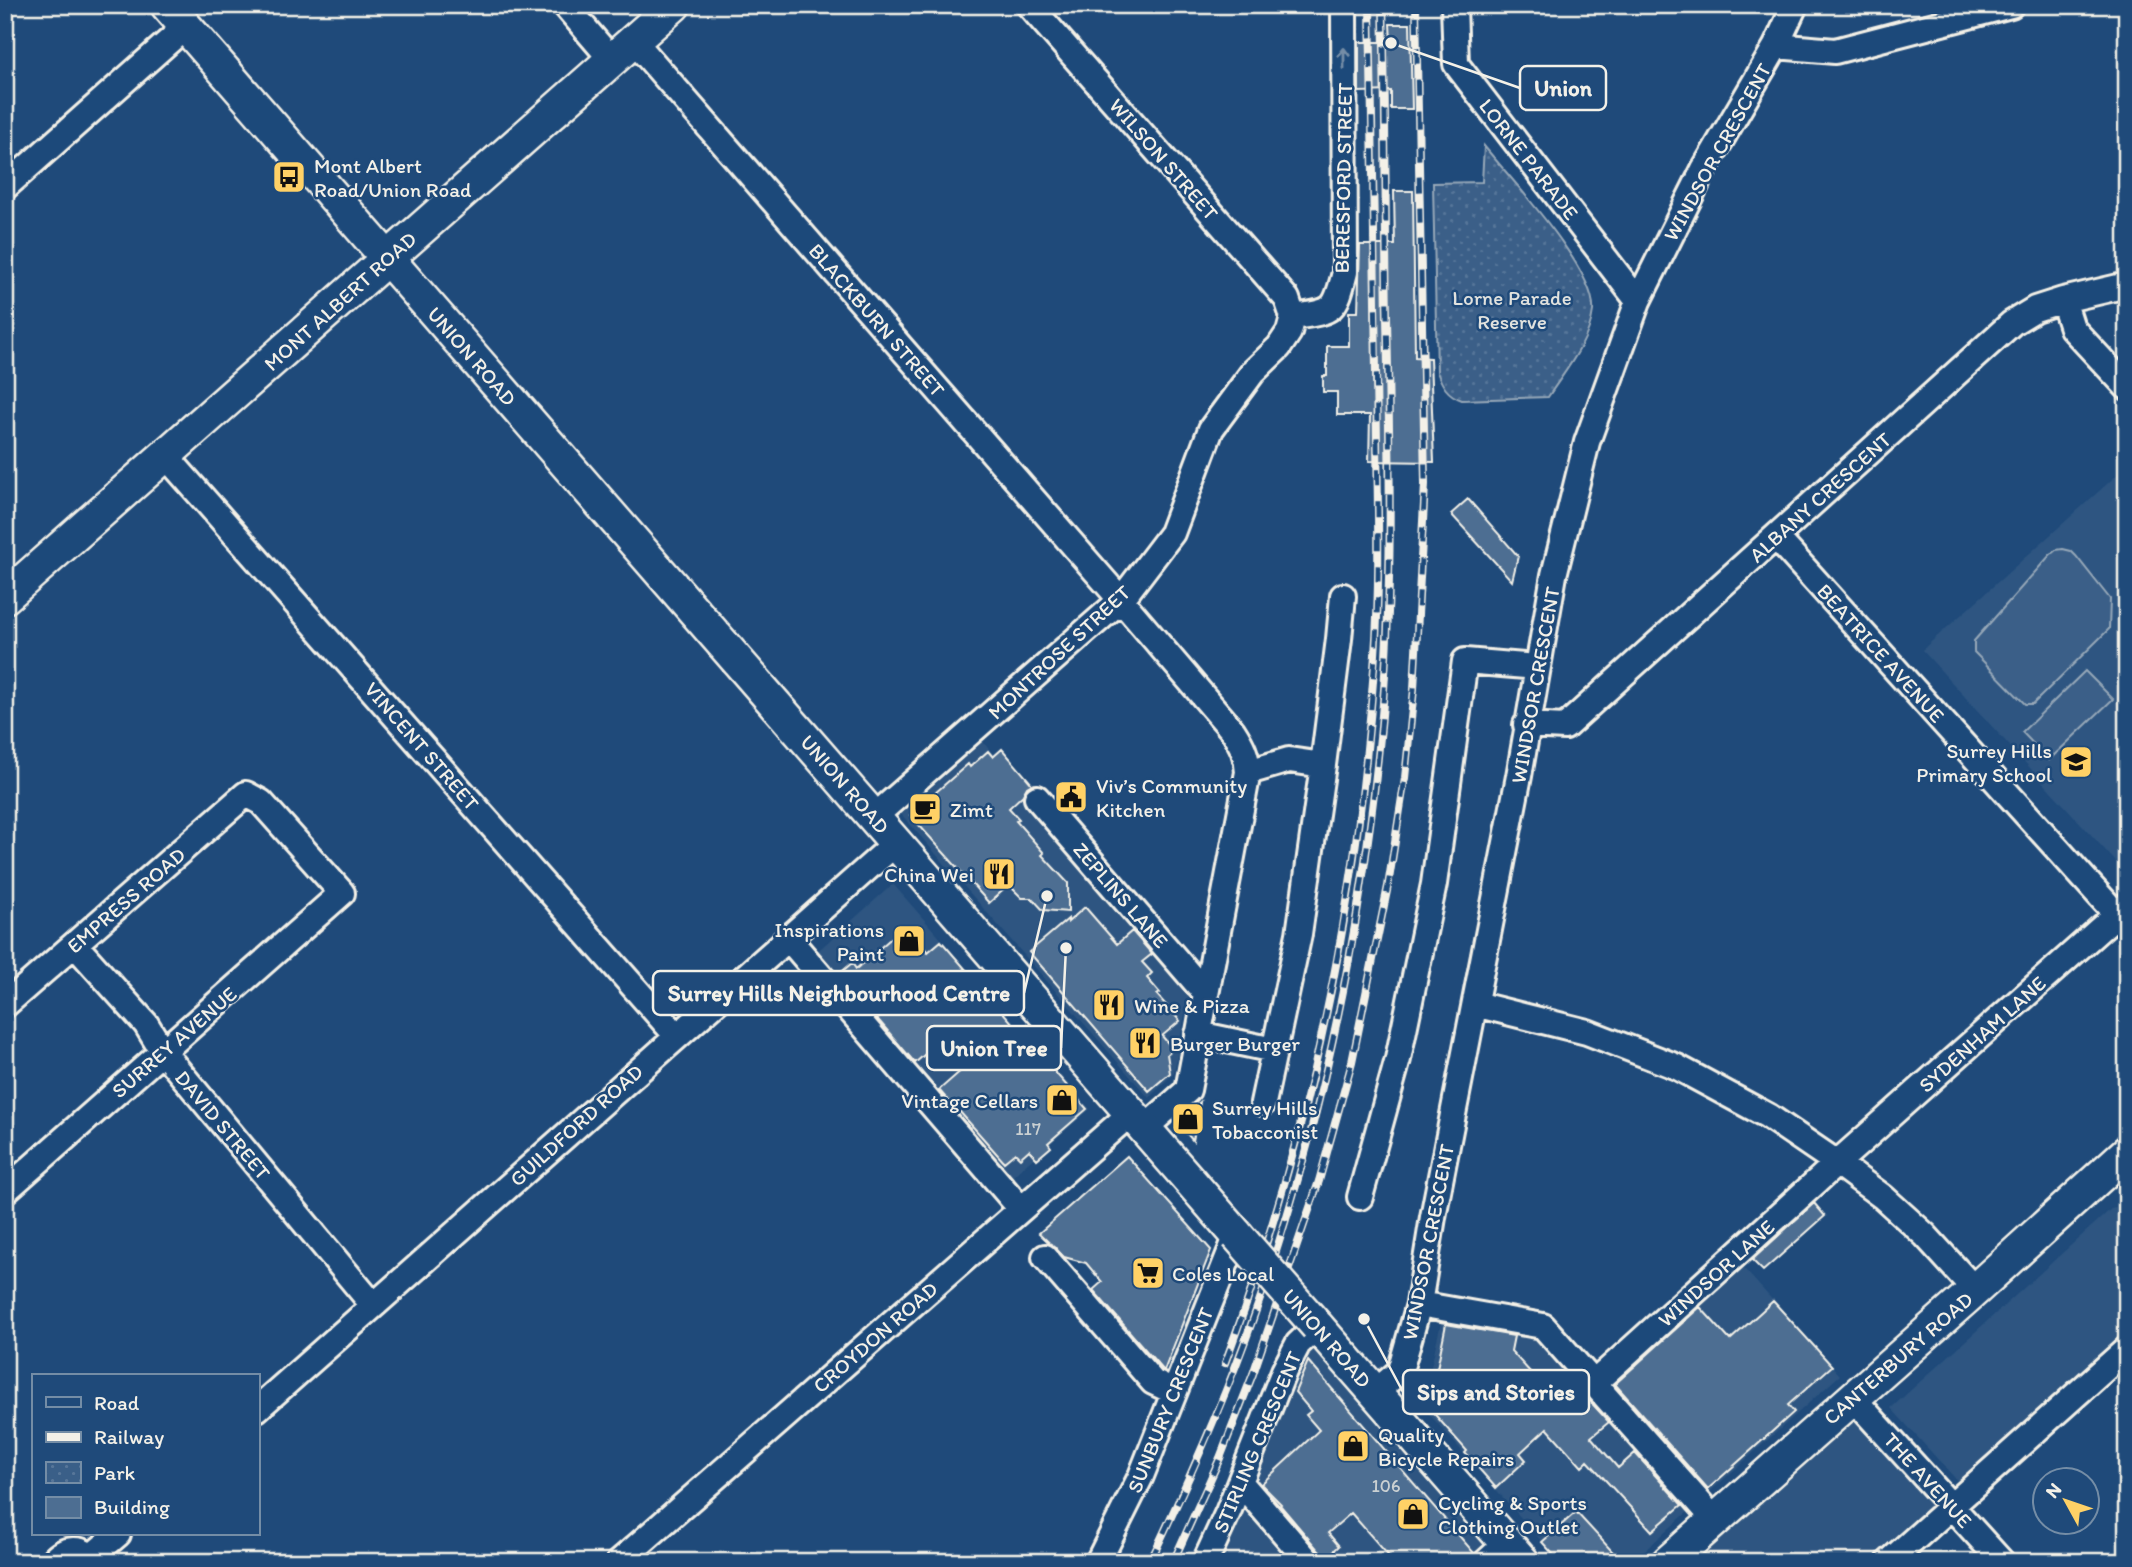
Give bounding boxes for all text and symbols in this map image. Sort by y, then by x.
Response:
one-way arrow [1337,47,1351,70]
street label: WINDSOR CRESCENT [1658,59,1776,245]
callout: Union [1520,66,1606,110]
text: Union [1534,74,1593,102]
street label: BERESFORD STREET [1329,82,1357,274]
street label: WILSON STREET [1104,93,1224,225]
street label: LORNE PARADE [1474,93,1584,225]
place label: Mont Albert Road/Union Road [314,153,472,202]
bus stop icon: Mont Albert Road/Union Road [270,158,308,196]
street label: MONT ALBERT ROAD [259,226,421,376]
street label: BLACKBURN STREET [804,238,951,402]
park label: Lorne Parade Reserve [1452,285,1572,334]
street label: UNION ROAD [422,301,522,411]
street label: ALBANY CRESCENT [1744,426,1896,567]
street label: BEATRICE AVENUE [1812,578,1950,728]
street label: MONTROSE STREET [983,579,1135,724]
street label: WINDSOR CRESCENT [1505,585,1565,785]
street label: VINCENT STREET [359,677,485,816]
street label: UNION ROAD [795,729,895,839]
place label: Surrey Hills Primary School [1916,738,2052,787]
school or university icon: Surrey Hills Primary School [2057,743,2095,781]
place label: Viv’s Community Kitchen [1096,773,1247,822]
public building icon: Viv’s Community Kitchen [1052,778,1090,816]
cafe icon: Zimt [906,790,944,828]
place label: Zimt [950,797,993,822]
street label: ZEPLINS LANE [1068,837,1174,953]
street label: EMPRESS ROAD [62,842,190,958]
restaurant icon: China Wei [980,855,1018,893]
place label: China Wei [884,862,974,887]
place label: Inspirations Paint [775,917,884,966]
shop icon: Inspirations Paint [890,922,928,960]
street label: SYDENHAM LANE [1913,970,2051,1098]
callout: Surrey Hills Neighbourhood Centre [653,971,1024,1015]
text: Surrey Hills Neighbourhood Centre [668,979,1010,1007]
street label: SURREY AVENUE [106,981,242,1103]
restaurant icon: Wine & Pizza [1090,986,1128,1024]
place label: Wine & Pizza [1134,993,1250,1018]
restaurant icon: Burger Burger [1126,1024,1164,1062]
callout: Union Tree [927,1026,1061,1070]
place label: Burger Burger [1170,1031,1300,1056]
text: Union Tree [940,1034,1048,1062]
street label: GUILDFORD ROAD [504,1059,648,1191]
street label: DAVID STREET [170,1065,276,1185]
shop icon: Vintage Cellars [1043,1081,1081,1119]
place label: Vintage Cellars [901,1088,1038,1113]
place label: Surrey Hills Tobacconist [1212,1095,1318,1144]
shop icon: Surrey Hills Tobacconist [1169,1100,1207,1138]
house number: 117 [1015,1118,1041,1140]
street label: WINDSOR CRESCENT [1397,1142,1459,1342]
street label: WINDSOR LANE [1653,1214,1779,1332]
supermarket icon: Coles Local [1129,1254,1167,1292]
place label: Coles Local [1172,1261,1274,1286]
street label: CROYDON ROAD [808,1276,943,1398]
street label: UNION ROAD [1277,1283,1377,1393]
street label: CANTERBURY ROAD [1818,1286,1978,1430]
street label: SUNBURY CRESCENT [1121,1304,1219,1496]
street label: STIRLING CRESCENT [1207,1347,1307,1537]
callout: Sips and Stories [1403,1370,1589,1414]
legend [32,1374,259,1536]
text: Sips and Stories [1417,1378,1575,1406]
text: Road [94,1390,140,1415]
place label: Quality Bicycle Repairs [1378,1422,1514,1471]
text: Railway [94,1424,164,1449]
shop icon: Quality Bicycle Repairs [1334,1427,1372,1465]
street label: THE AVENUE [1879,1427,1978,1533]
text: Park [94,1460,136,1485]
north arrow [2030,1466,2100,1536]
house number: 106 [1372,1475,1400,1497]
text: N [2040,1478,2066,1503]
place label: Cycling & Sports Clothing Outlet [1438,1490,1587,1539]
text: Building [94,1494,170,1519]
shop icon: Cycling & Sports Clothing Outlet [1394,1495,1432,1533]

